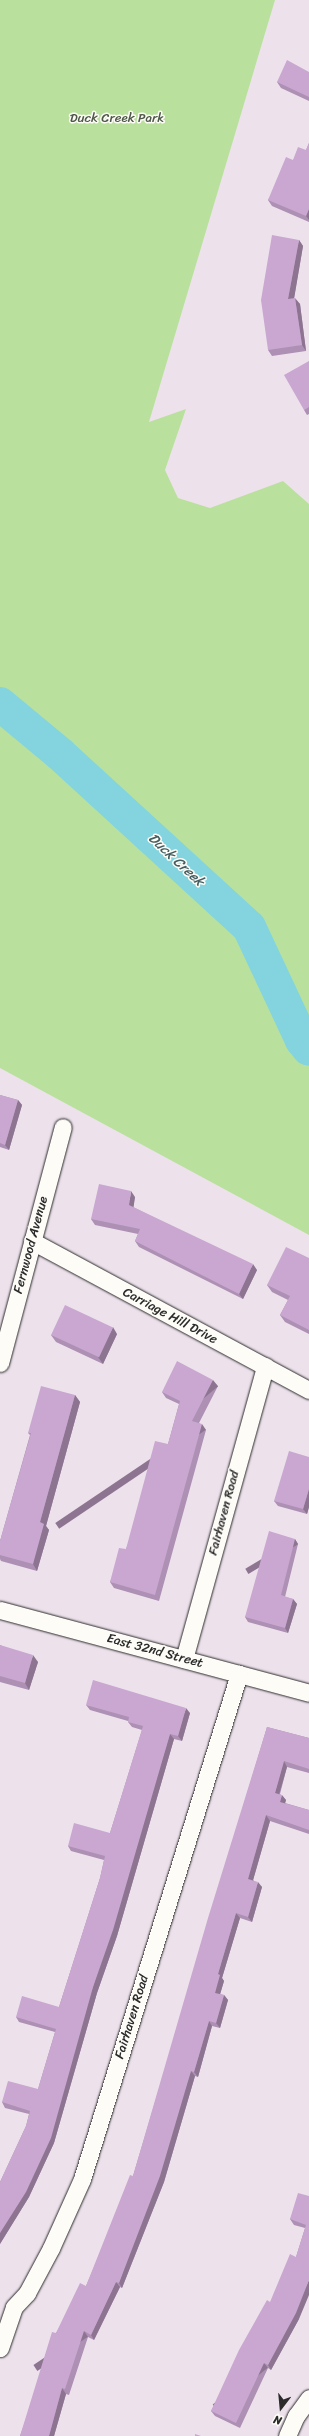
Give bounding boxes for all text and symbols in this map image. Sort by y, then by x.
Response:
park label: Duck Creek Park [69,110,165,126]
water label: Duck Creek [145,830,207,890]
street label: Fernwood Avenue [11,1195,51,1295]
street label: Carriage Hill Drive [120,1284,220,1348]
street label: Fairhaven Road [205,1469,243,1557]
street label: East 32nd Street [105,1631,205,1671]
street label: Fairhaven Road [112,1973,152,2061]
north arrow [261,2388,301,2428]
text: N [271,2410,284,2430]

